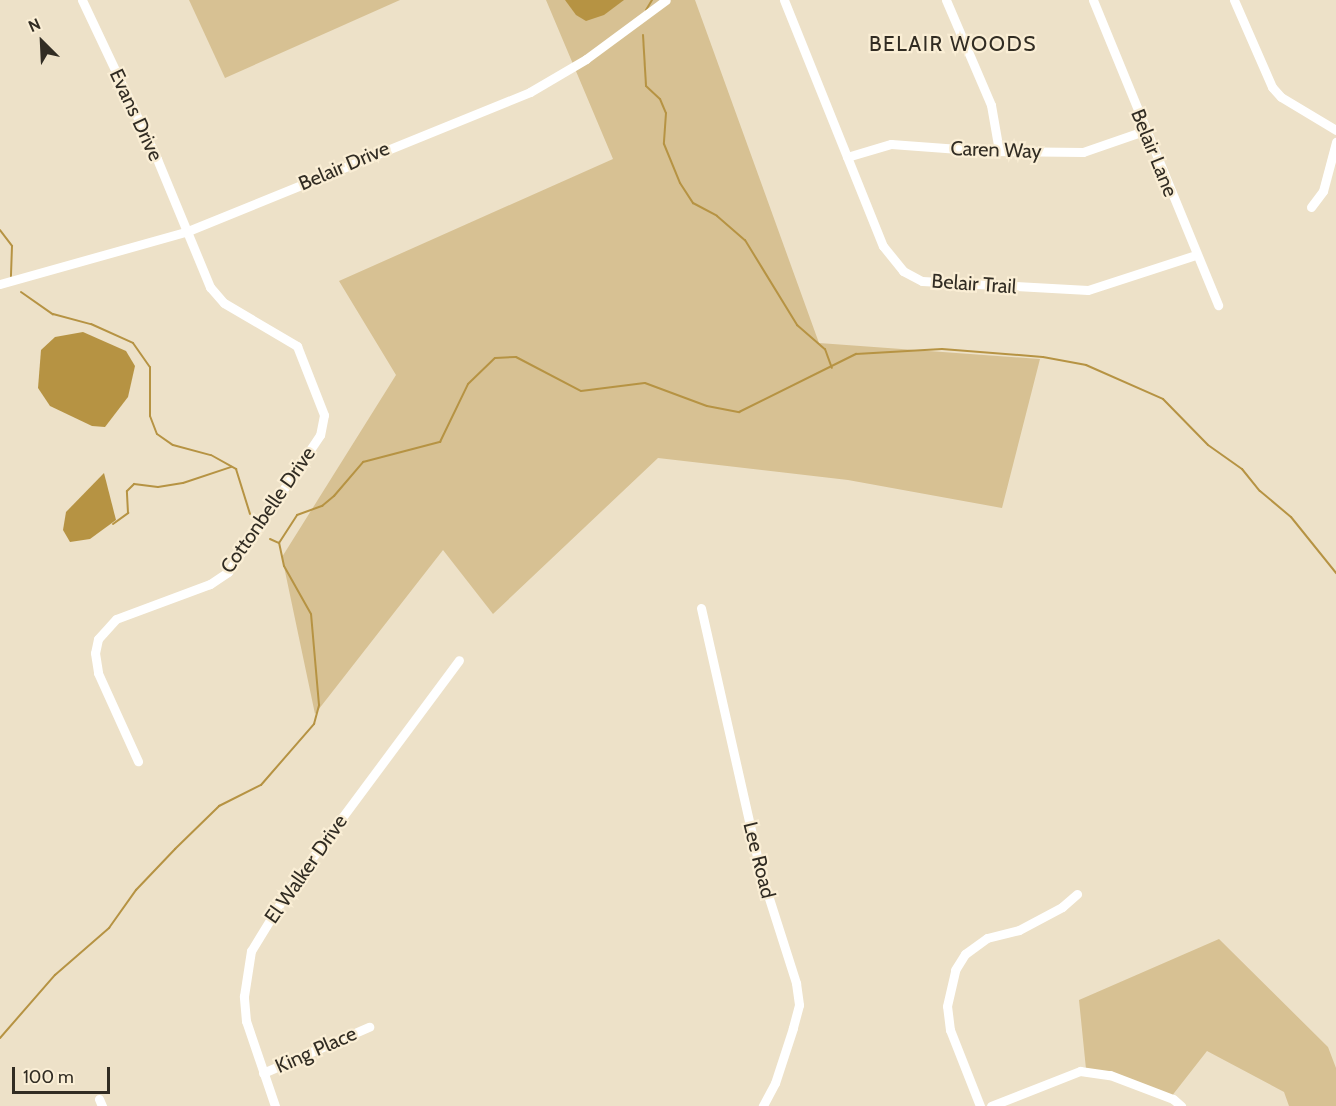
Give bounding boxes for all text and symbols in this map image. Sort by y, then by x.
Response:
north arrow [12,12,72,72]
text: N [25,14,44,36]
district label: BELAIR WOODS [869,31,1037,57]
street label: Evans Drive [104,65,168,165]
street label: Belair Lane [1126,106,1182,200]
street label: Belair Drive [295,136,393,196]
street label: Caren Way [950,136,1042,164]
street label: Belair Trail [931,269,1017,299]
street label: Cottonbelle Drive [216,442,320,578]
street label: El Walker Drive [260,810,352,928]
street label: Lee Road [738,819,780,901]
street label: King Place [272,1021,360,1079]
scale bar [15,1055,112,1093]
text: 100 m [23,1066,74,1088]

